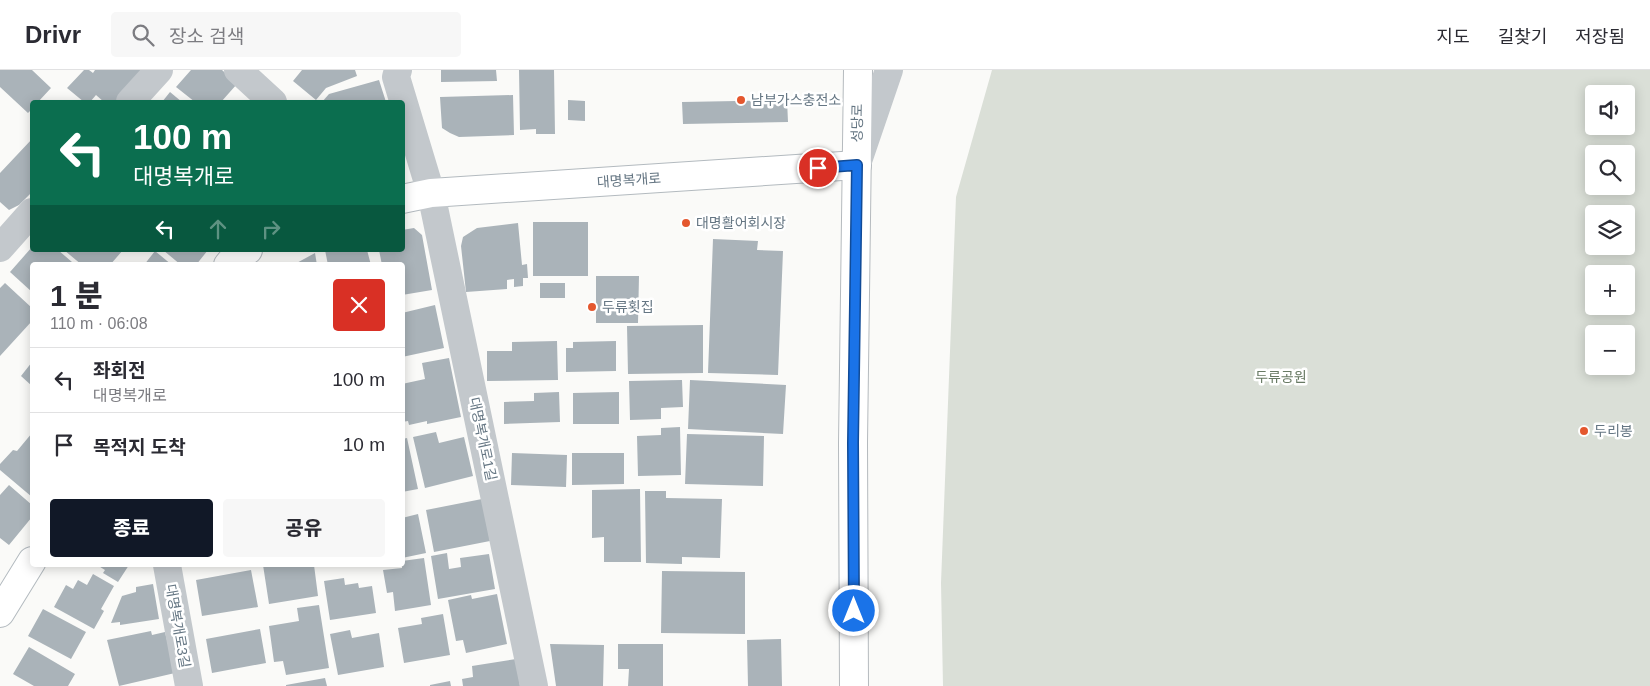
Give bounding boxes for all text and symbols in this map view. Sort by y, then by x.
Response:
search box [111,12,461,57]
text: Drivr [25,21,81,48]
icon: search [129,21,157,49]
text: 장소 검색 [169,26,244,47]
text: 지도 [1437,27,1470,47]
text: 길찾기 [1498,27,1547,47]
text: 저장됨 [1575,27,1625,47]
map controls [1585,85,1635,375]
button: sound [1585,85,1635,135]
place label: 남부가스충전소 [751,92,841,108]
marker: 남부가스충전소 [735,94,747,106]
street label: 성당로 [849,103,865,142]
text: 100 m [133,117,232,156]
icon: left [50,120,115,185]
button: search [1585,145,1635,195]
pin [797,147,839,189]
icon: arrive [804,154,832,182]
text: 대명복개로 [133,164,234,189]
street label: 대명복개로 [596,170,662,190]
button: layers [1585,205,1635,255]
icon: left [151,215,179,243]
icon: ahead [204,215,232,243]
icon: right [257,215,285,243]
place label: 대명활어회시장 [696,215,786,231]
marker: 대명활어회시장 [680,217,692,229]
button: + [1585,265,1635,315]
text: 1 분 [50,279,103,312]
button: close [333,279,385,331]
place label: 두류횟집 [602,299,654,315]
marker: 두류횟집 [586,301,598,313]
text: 110 m · 06:08 [50,315,148,332]
button: − [1585,325,1635,375]
text: 좌회전 [93,360,145,381]
icon: left [50,366,78,394]
text: 100 m [332,369,385,390]
park label: 두류공원 [1255,369,1307,385]
text: 대명복개로 [93,387,167,404]
street label: 대명복개로1길 [466,396,500,482]
place label: 두리봉 [1594,423,1633,439]
marker: 두리봉 [1578,425,1590,437]
icon: arrive [50,431,78,459]
text: 10 m [343,434,385,455]
text: 목적지 도착 [93,437,186,458]
button: 종료 [50,499,213,557]
button: 공유 [223,499,385,557]
street label: 대명복개로3길 [163,583,193,669]
position arrow [827,584,879,636]

